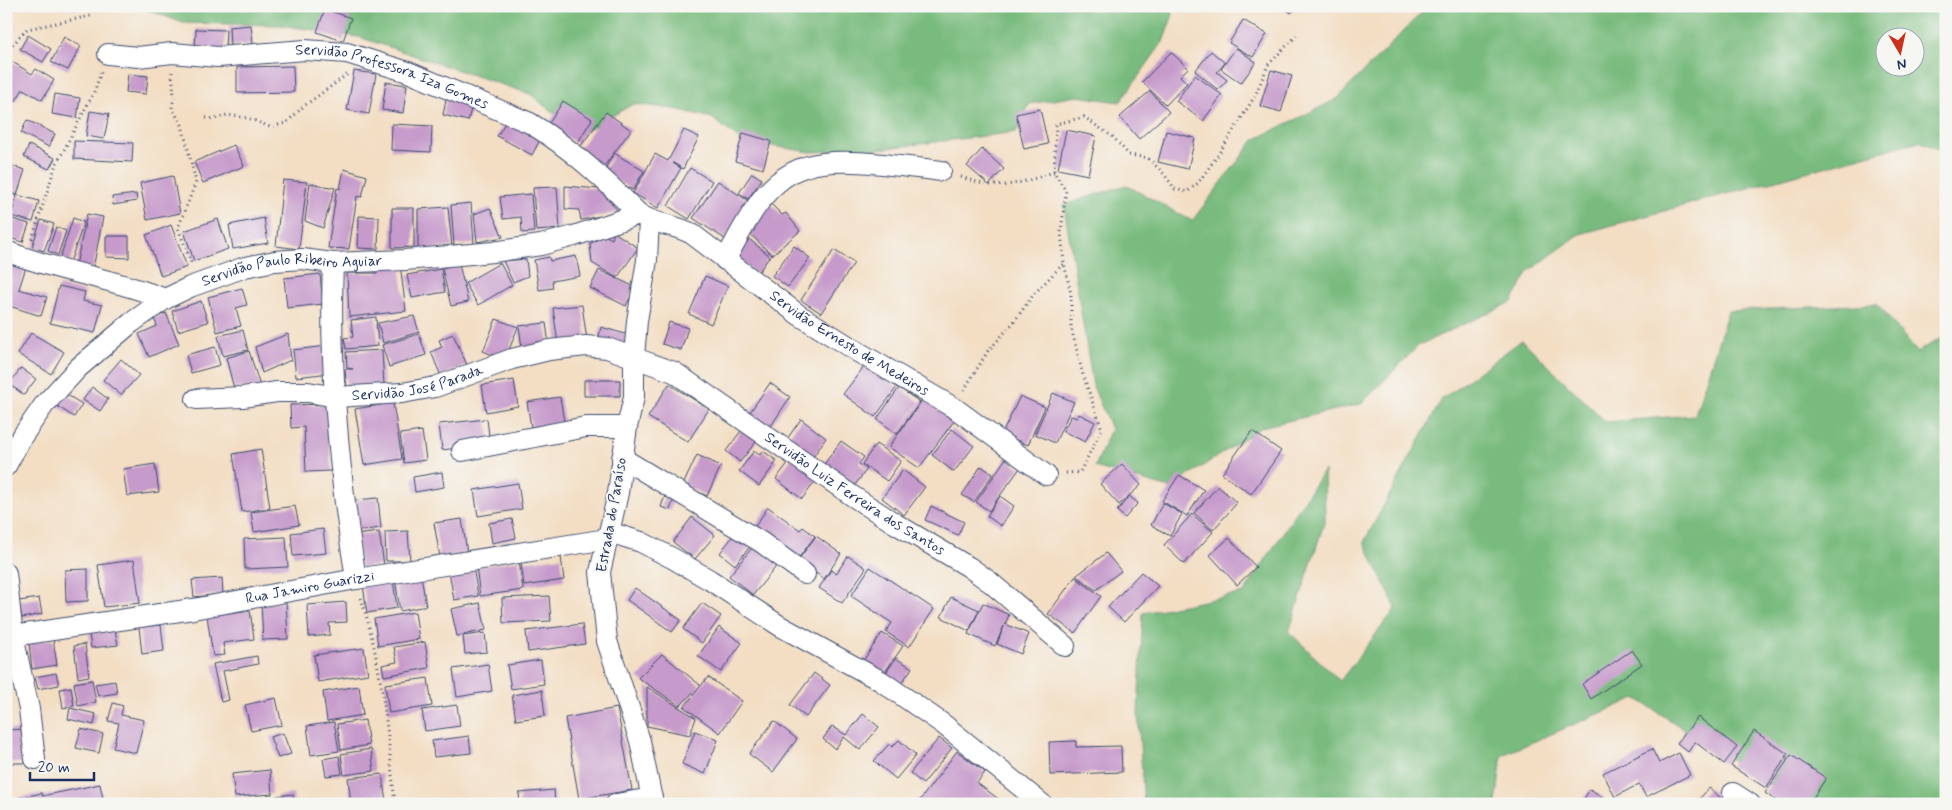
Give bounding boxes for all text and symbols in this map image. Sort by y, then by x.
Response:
north arrow [1874,28,1924,78]
street label: Servidão Professora Iza Gomes [295,40,492,115]
text: N [1896,54,1908,73]
street label: Servidão Paulo Ribeiro Aguiar [199,249,383,292]
street label: Servidão Ernesto de Medeiros [765,286,933,401]
street label: Servidão José Parada [351,360,487,406]
street label: Servidão Luiz Ferreira dos Santos [760,428,949,561]
street label: Estrada do Paraíso [592,456,632,574]
street label: Rua Jamiro Guarizzi [244,566,376,609]
scale bar [30,750,94,782]
text: 20 m [38,758,70,778]

